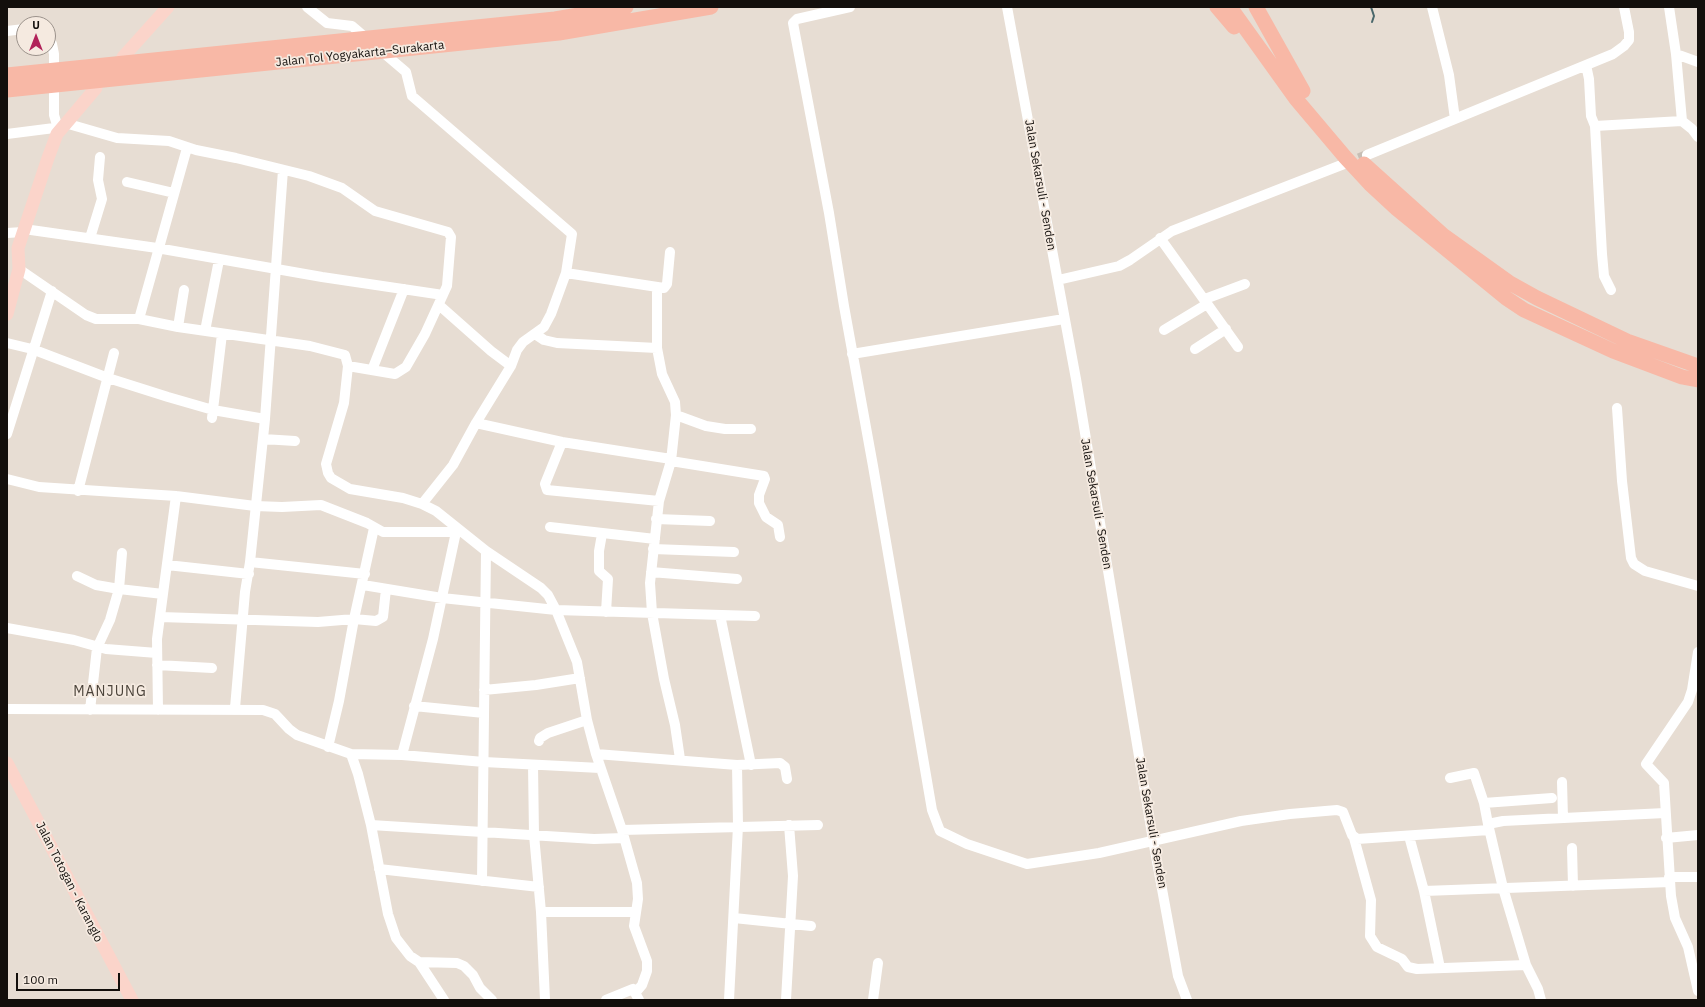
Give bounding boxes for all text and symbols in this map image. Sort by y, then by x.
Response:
north arrow [16,16,56,56]
text: U [32,18,40,32]
street label: Jalan Tol Yogyakarta–Surakarta [275,38,445,70]
street label: Jalan Sekarsuli - Senden [1021,118,1059,252]
street label: Jalan Sekarsuli - Senden [1077,437,1115,571]
district label: MANJUNG [73,684,147,700]
street label: Jalan Sekarsuli - Senden [1132,756,1170,890]
street label: Jalan Totogan - Karanglo [32,819,106,945]
scale bar [18,965,122,991]
text: 100 m [23,972,58,987]

